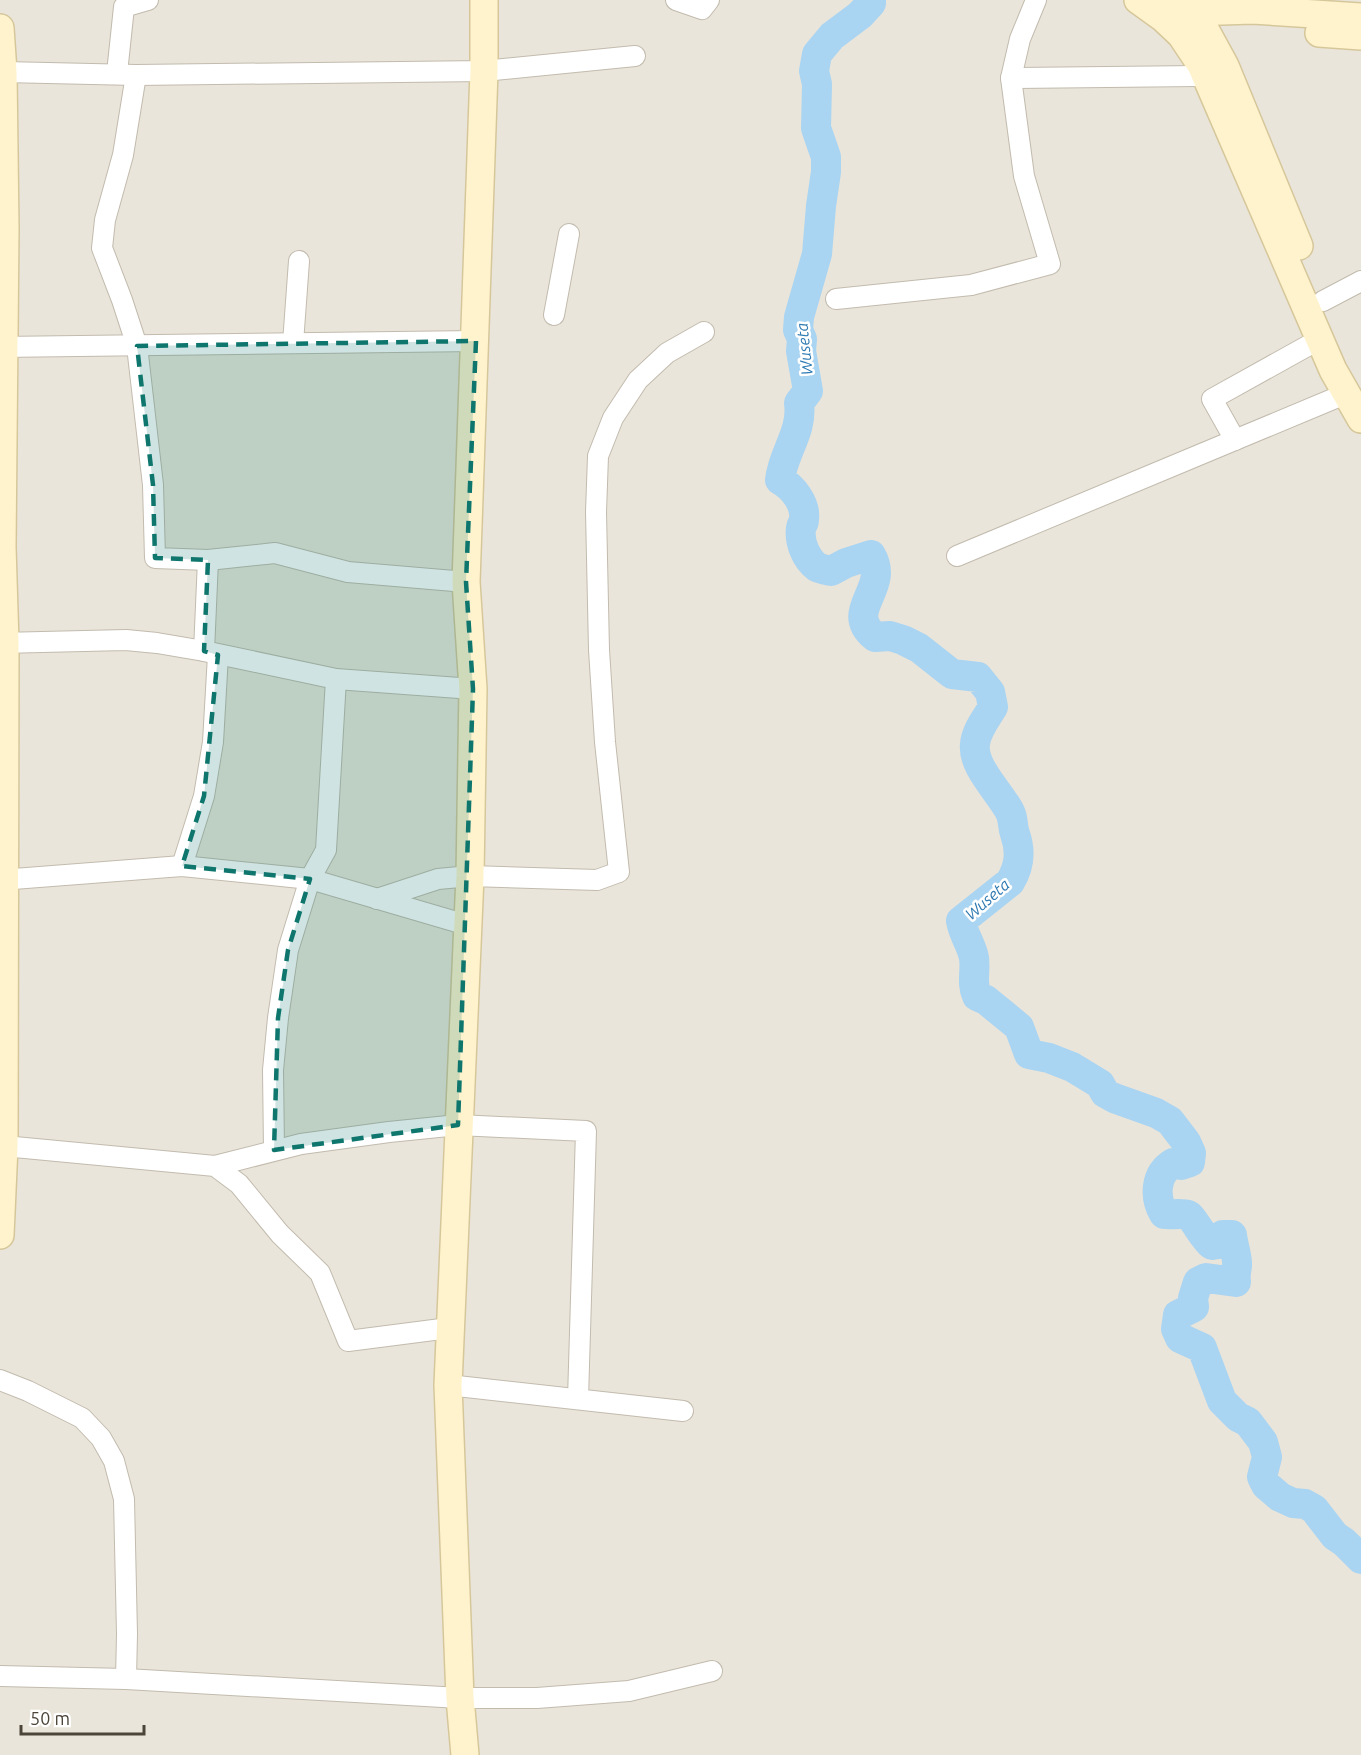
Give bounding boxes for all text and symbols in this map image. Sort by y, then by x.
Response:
water label: Wuseta [792,322,816,376]
water label: Wuseta [961,875,1013,923]
scale bar [21,1698,144,1736]
text: 50 m [30,1708,70,1728]

